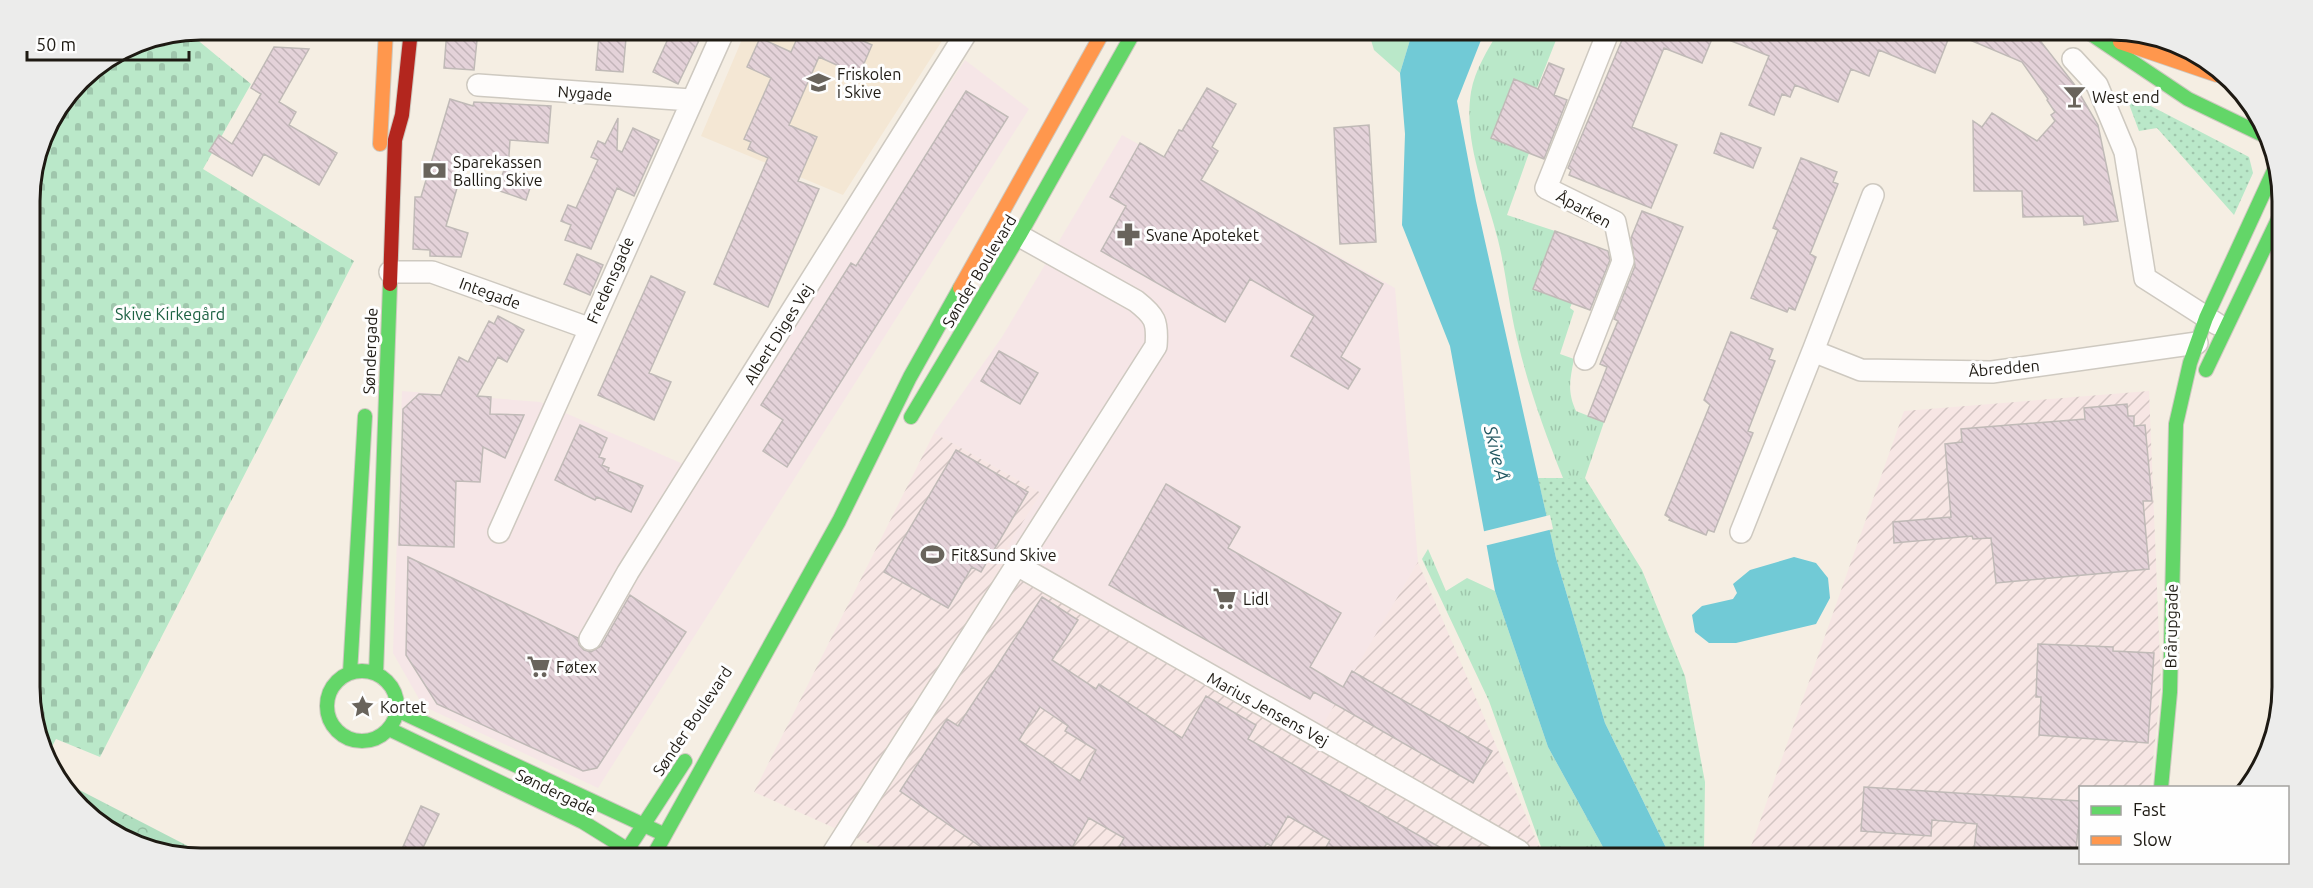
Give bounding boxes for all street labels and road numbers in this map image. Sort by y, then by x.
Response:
street label: Nygade [557,82,613,104]
street label: Åparken [1553,187,1615,231]
street label: Sønder Boulevard [938,212,1020,330]
street label: Fredensgade [583,234,637,326]
street label: Integade [457,274,523,312]
street label: Albert Diges Vej [740,280,816,388]
street label: Søndergade [359,307,381,395]
street label: Åbredden [1968,356,2040,380]
street label: Brårupgade [2161,584,2181,668]
street label: Sønder Boulevard [649,663,735,779]
street label: Marius Jensens Vej [1204,668,1332,750]
street label: Søndergade [513,765,599,819]

